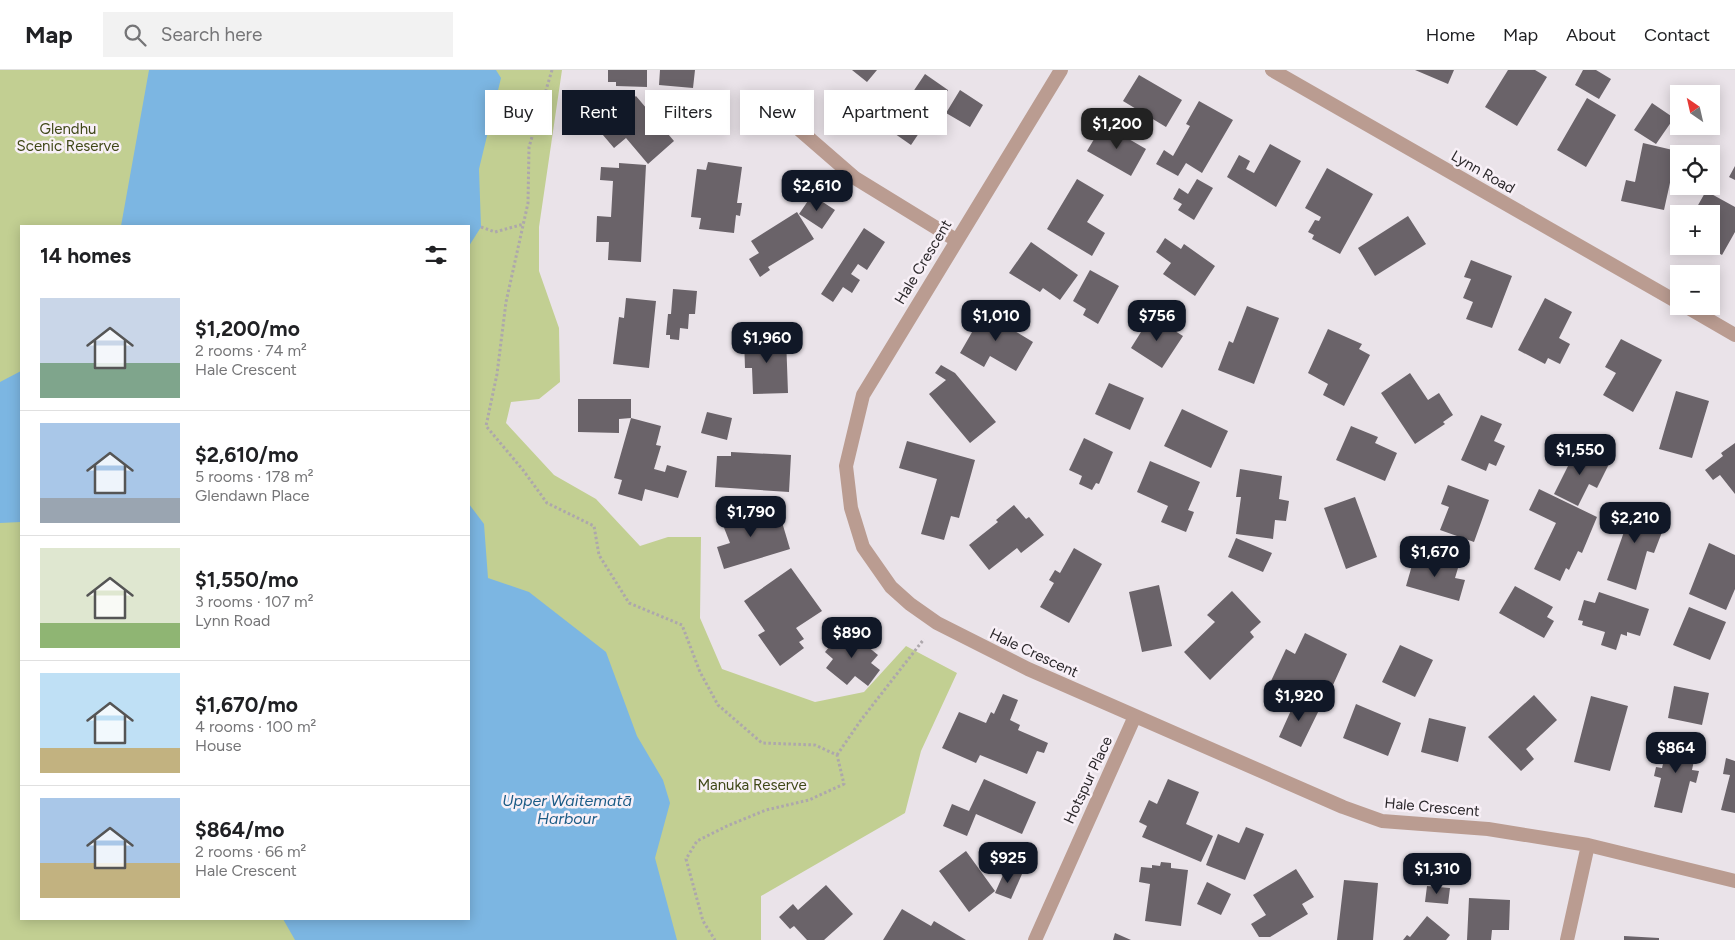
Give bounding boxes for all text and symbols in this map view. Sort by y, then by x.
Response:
search box [103,12,453,57]
text: Map [25,20,73,49]
icon: search [121,21,149,49]
text: Search here [161,23,262,46]
text: Home [1426,24,1475,46]
text: Map [1503,24,1538,46]
text: About [1566,24,1616,46]
text: Contact [1644,24,1710,46]
north arrow [1670,85,1720,135]
map controls [1670,85,1720,315]
chip: Buy [485,90,552,135]
chip: Rent [562,90,635,135]
chip: Filters [645,90,730,135]
chip: New [740,90,814,135]
chip: Apartment [824,90,947,135]
pin: $1,200 [1076,108,1158,150]
text: $1,200 [1092,114,1142,133]
park label: Glendhu Scenic Reserve [17,120,119,155]
button: locate [1670,145,1720,195]
street label: Lynn Road [1448,147,1518,197]
pin: $2,610 [776,170,858,212]
text: $2,610 [793,176,841,195]
button: + [1670,205,1720,255]
street label: Hale Crescent [891,216,955,308]
icon: filters [422,241,450,269]
text: 14 homes [40,243,131,268]
button: − [1670,265,1720,315]
pin: $1,010 [955,300,1037,342]
pin: $756 [1127,300,1187,342]
text: $1,010 [972,306,1020,325]
text: $756 [1139,306,1175,325]
text: $1,200/mo [195,316,300,341]
icon: home [80,318,140,378]
pin: $1,960 [726,322,808,364]
text: $1,960 [743,328,791,347]
text: 2 rooms · 74 m² [195,341,307,360]
text: Hale Crescent [195,360,297,379]
pin: $1,550 [1539,434,1621,476]
text: $1,550 [1556,440,1604,459]
text: $2,610/mo [195,442,298,467]
icon: home [80,443,140,503]
text: 5 rooms · 178 m² [195,467,314,486]
text: Glendawn Place [195,486,310,505]
pin: $1,790 [710,496,792,538]
text: $1,790 [727,502,775,521]
pin: $2,210 [1594,502,1676,544]
text: $2,210 [1611,508,1659,527]
pin: $1,670 [1394,536,1476,578]
text: $1,670 [1411,542,1459,561]
text: $1,550/mo [195,567,299,592]
icon: home [80,568,140,628]
text: 3 rooms · 107 m² [195,592,313,611]
text: Lynn Road [195,611,270,630]
pin: $890 [822,616,882,659]
text: $890 [833,623,871,642]
street label: Hale Crescent [987,625,1081,681]
pin: $1,920 [1258,680,1340,722]
text: $1,920 [1275,686,1323,705]
text: $1,670/mo [195,692,298,717]
icon: home [80,693,140,753]
text: 4 rooms · 100 m² [195,717,316,736]
pin: $864 [1646,732,1706,774]
street label: Hotspur Place [1060,733,1116,827]
text: House [195,736,241,755]
text: $864 [1657,738,1695,757]
park label: Manuka Reserve [697,776,807,794]
water label: Upper Waitematā Harbour [502,791,632,828]
street label: Hale Crescent [1384,794,1481,820]
text: $864/mo [195,817,285,842]
icon: home [80,818,140,878]
text: 2 rooms · 66 m² [195,842,306,861]
pin: $925 [978,842,1038,884]
text: $925 [990,848,1026,867]
pin: $1,310 [1396,852,1478,895]
text: $1,310 [1414,859,1460,878]
text: Hale Crescent [195,861,297,880]

